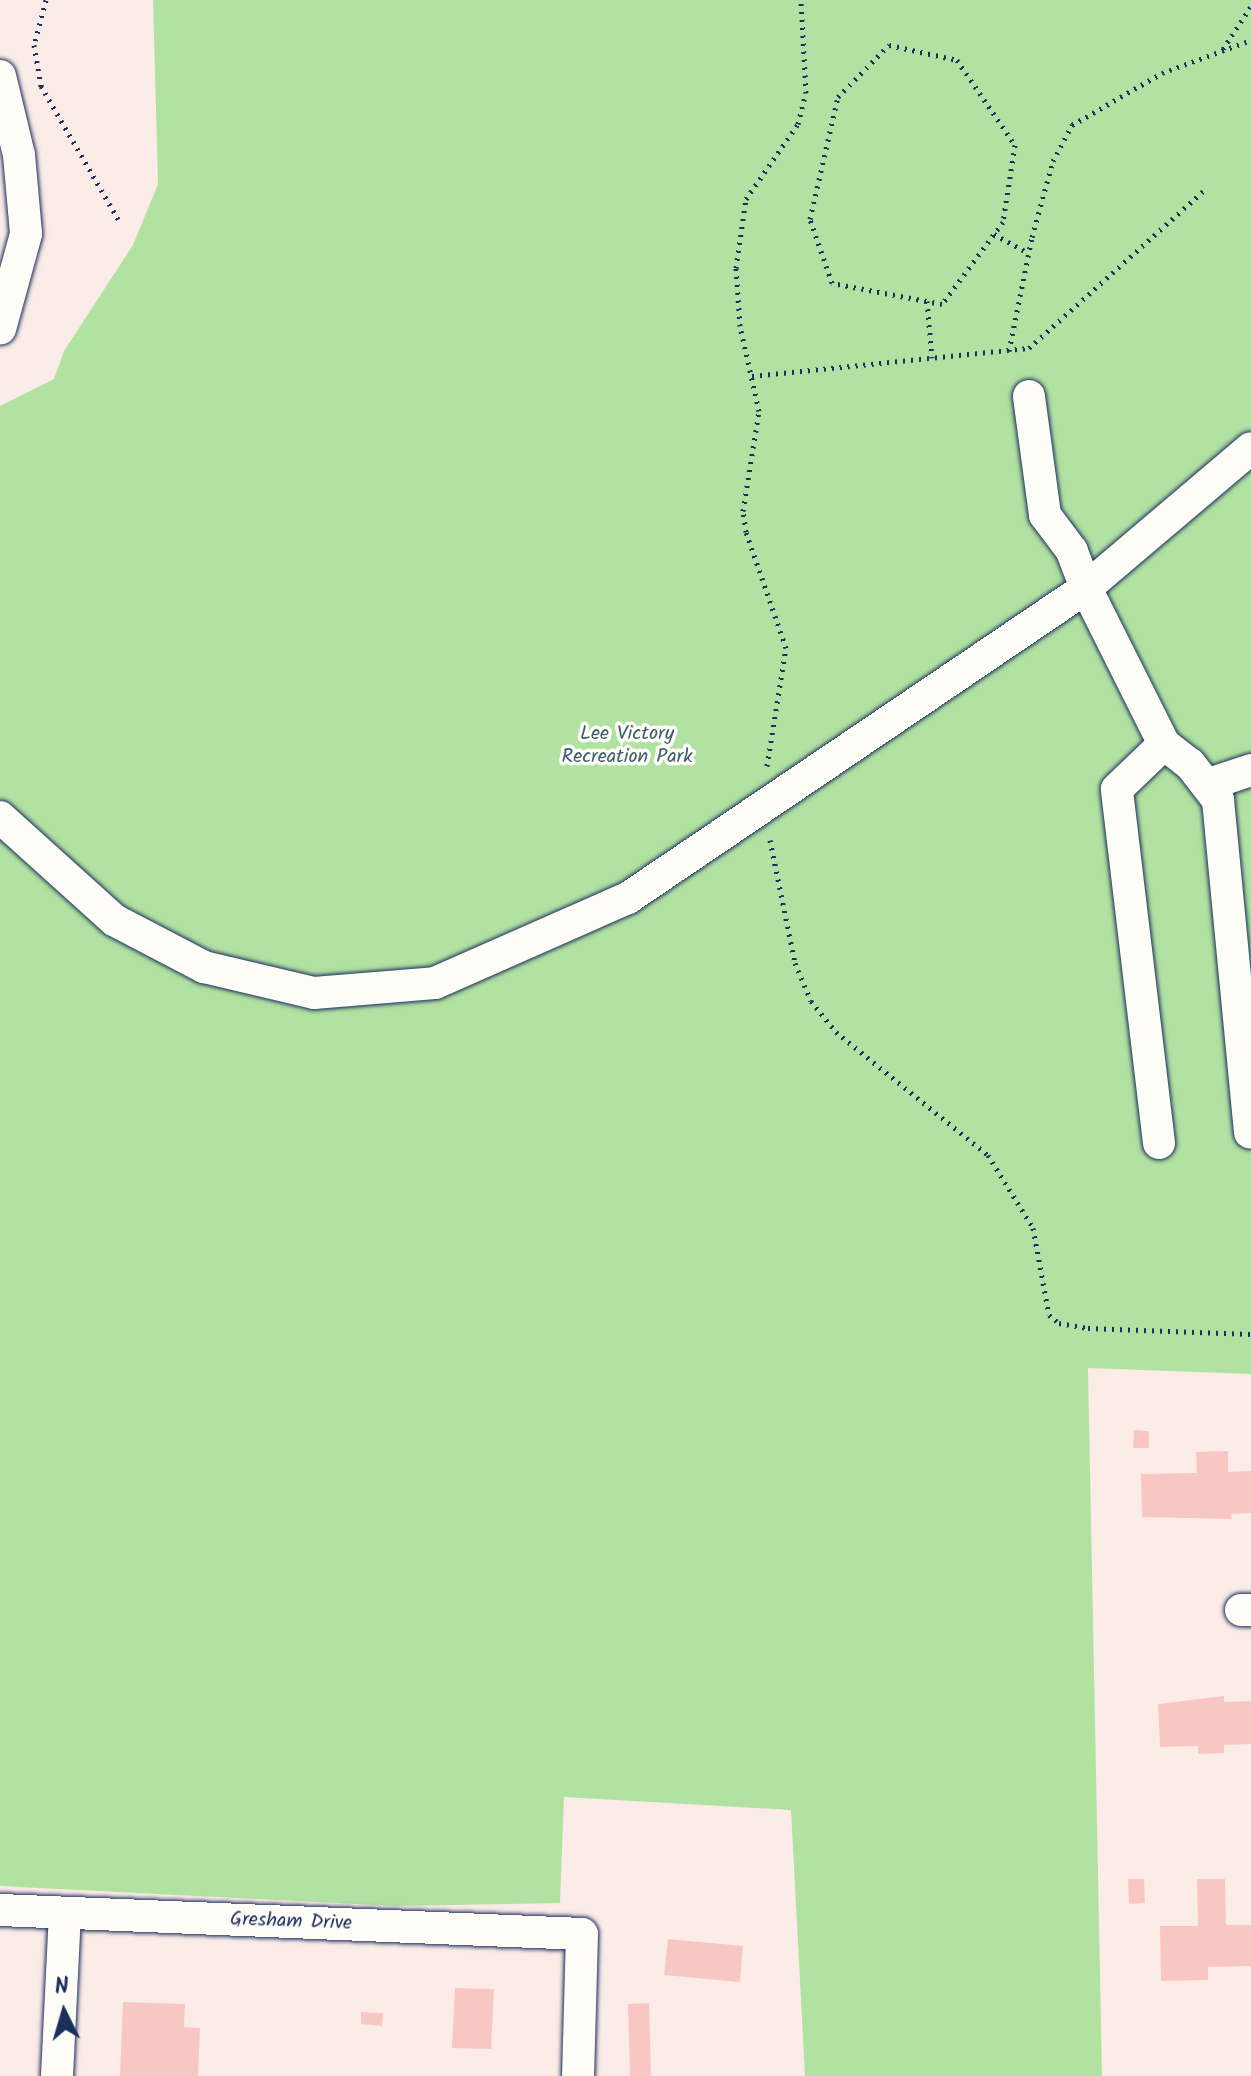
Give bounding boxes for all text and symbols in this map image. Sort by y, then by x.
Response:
park label: Lee Victory Recreation Park [561,722,693,769]
street label: Gresham Drive [230,1908,352,1936]
text: N [53,1970,70,2006]
north arrow [24,1972,104,2052]

